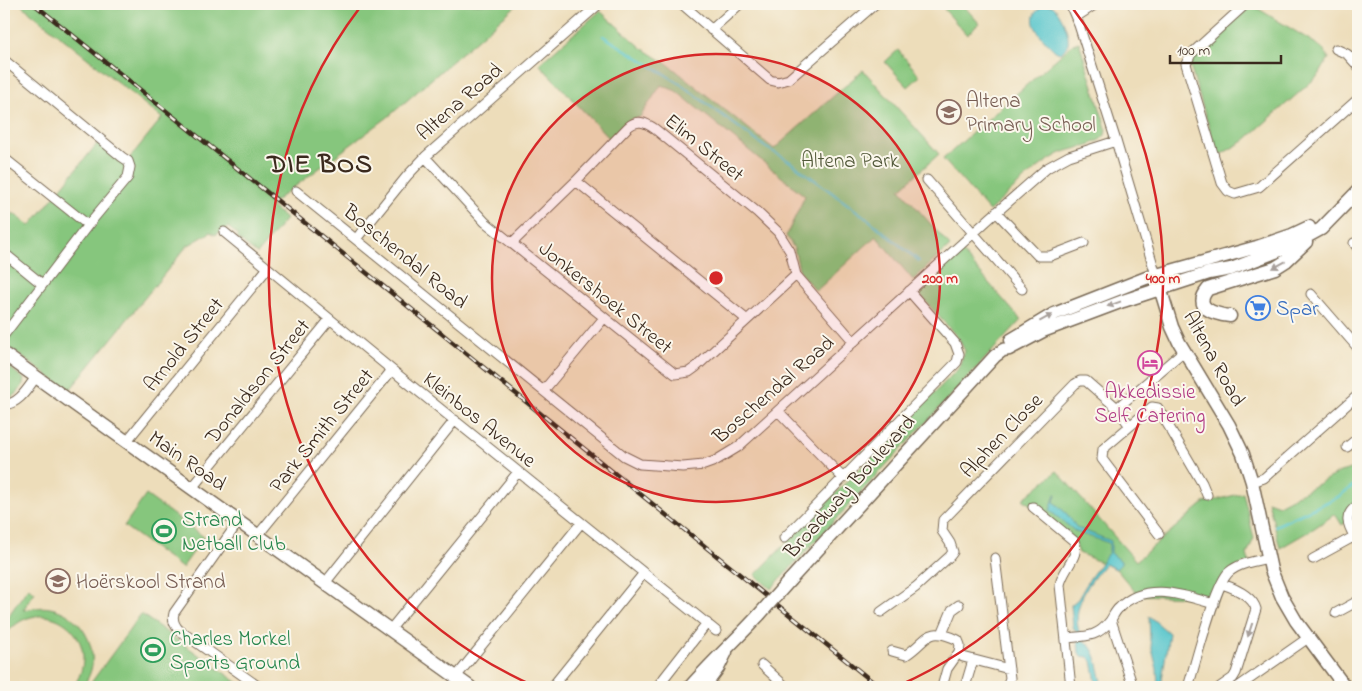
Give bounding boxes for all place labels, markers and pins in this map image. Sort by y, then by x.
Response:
place label: Altena Primary School [966,87,1096,143]
school or university icon: Altena Primary School [936,99,962,125]
centre of rings [707,269,725,287]
supermarket icon: Spar [1245,295,1271,321]
place label: Spar [1276,295,1319,325]
hotel icon: Akkedissie Self Catering [1137,350,1163,376]
place label: Akkedissie Self Catering [1095,378,1205,434]
place label: Strand Netball Club [182,506,285,560]
sports icon: Strand Netball Club [151,518,177,544]
school or university icon: Hoërskool Strand [45,568,71,594]
place label: Hoërskool Strand [76,568,226,598]
place label: Charles Morkel Sports Ground [170,625,300,679]
sports icon: Charles Morkel Sports Ground [140,637,166,663]

